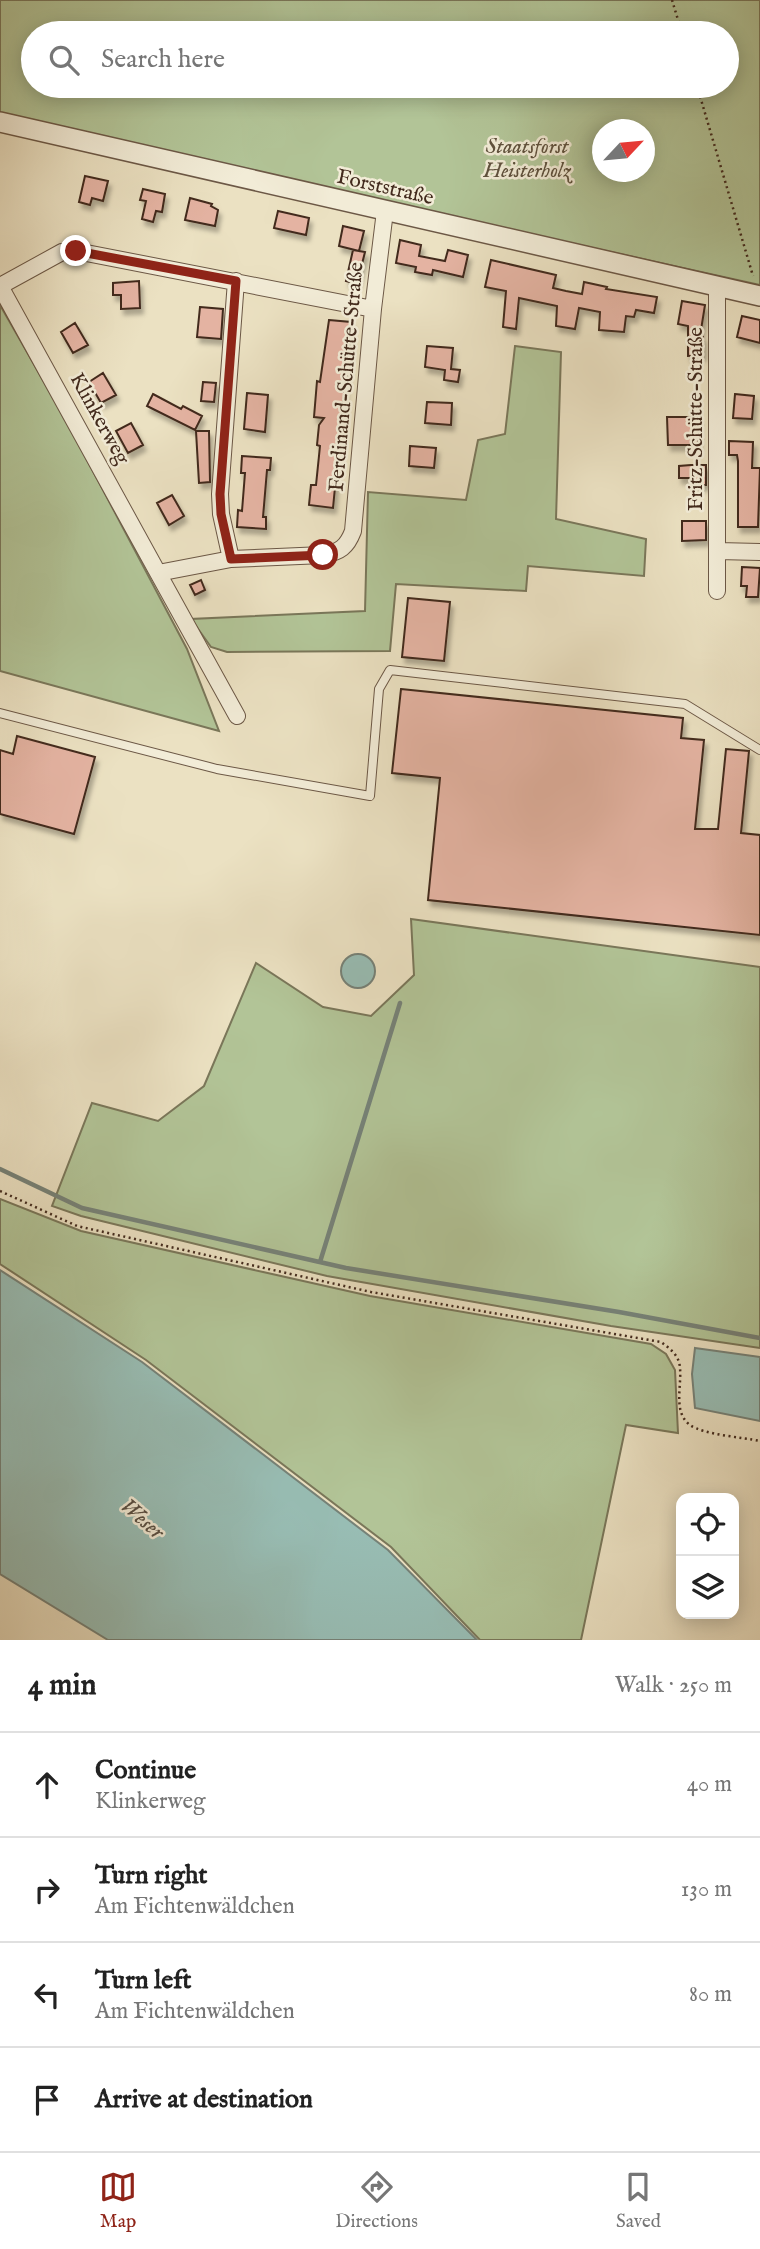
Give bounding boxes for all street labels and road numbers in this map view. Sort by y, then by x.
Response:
street label: Forststraße [334,164,436,212]
street label: Ferdinand-Schütte-Straße [324,261,371,493]
street label: Fritz-Schütte-Straße [683,327,710,511]
street label: Klinkerweg [63,368,136,470]

